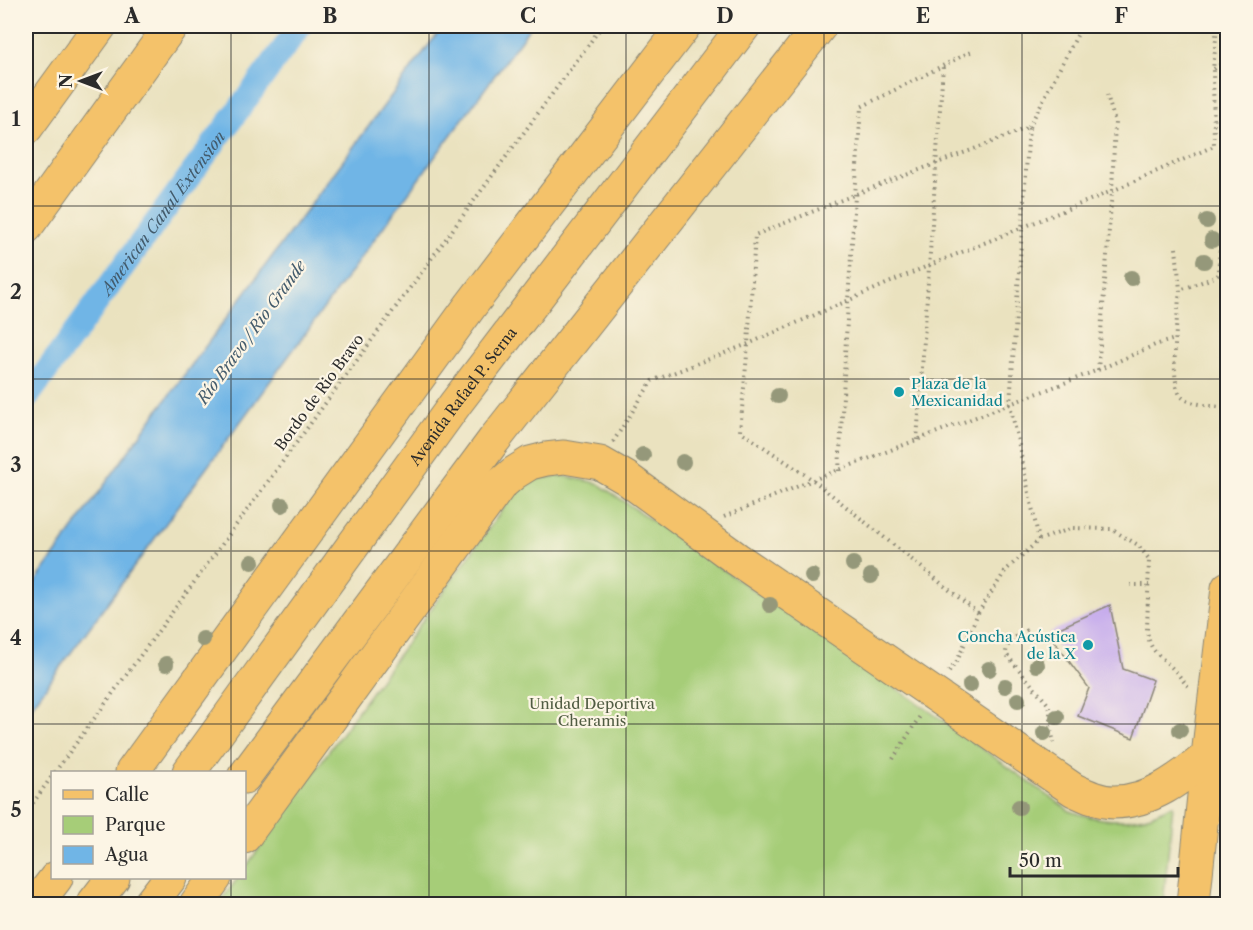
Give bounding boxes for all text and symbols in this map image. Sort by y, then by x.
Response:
text: A [123,4,140,28]
text: B [323,4,338,28]
text: C [520,4,536,28]
text: D [716,4,734,28]
text: E [916,4,930,28]
text: F [1114,4,1128,28]
north arrow [51,51,111,111]
text: N [56,74,76,88]
text: 1 [12,107,21,131]
water label: American Canal Extension [94,127,230,301]
water label: Río Bravo / Rio Grande [191,255,311,409]
text: 2 [10,280,22,304]
street label: Avenida Rafael P. Serna [404,323,520,470]
street label: Bordo de Rio Bravo [270,330,368,454]
place label: Plaza de la Mexicanidad [911,374,1003,410]
marker: Plaza de la Mexicanidad [892,385,906,399]
text: 3 [10,453,22,477]
text: 4 [10,626,22,650]
place label: Concha Acústica de la X [958,627,1076,663]
marker: Concha Acústica de la X [1081,638,1095,652]
park label: Unidad Deportiva Cheramis [529,694,655,730]
legend [51,771,246,879]
text: Calle [105,784,149,806]
text: 5 [10,798,22,822]
text: Parque [105,814,166,836]
scale bar [1010,840,1178,878]
text: Agua [104,844,149,866]
text: 50 m [1019,850,1062,872]

